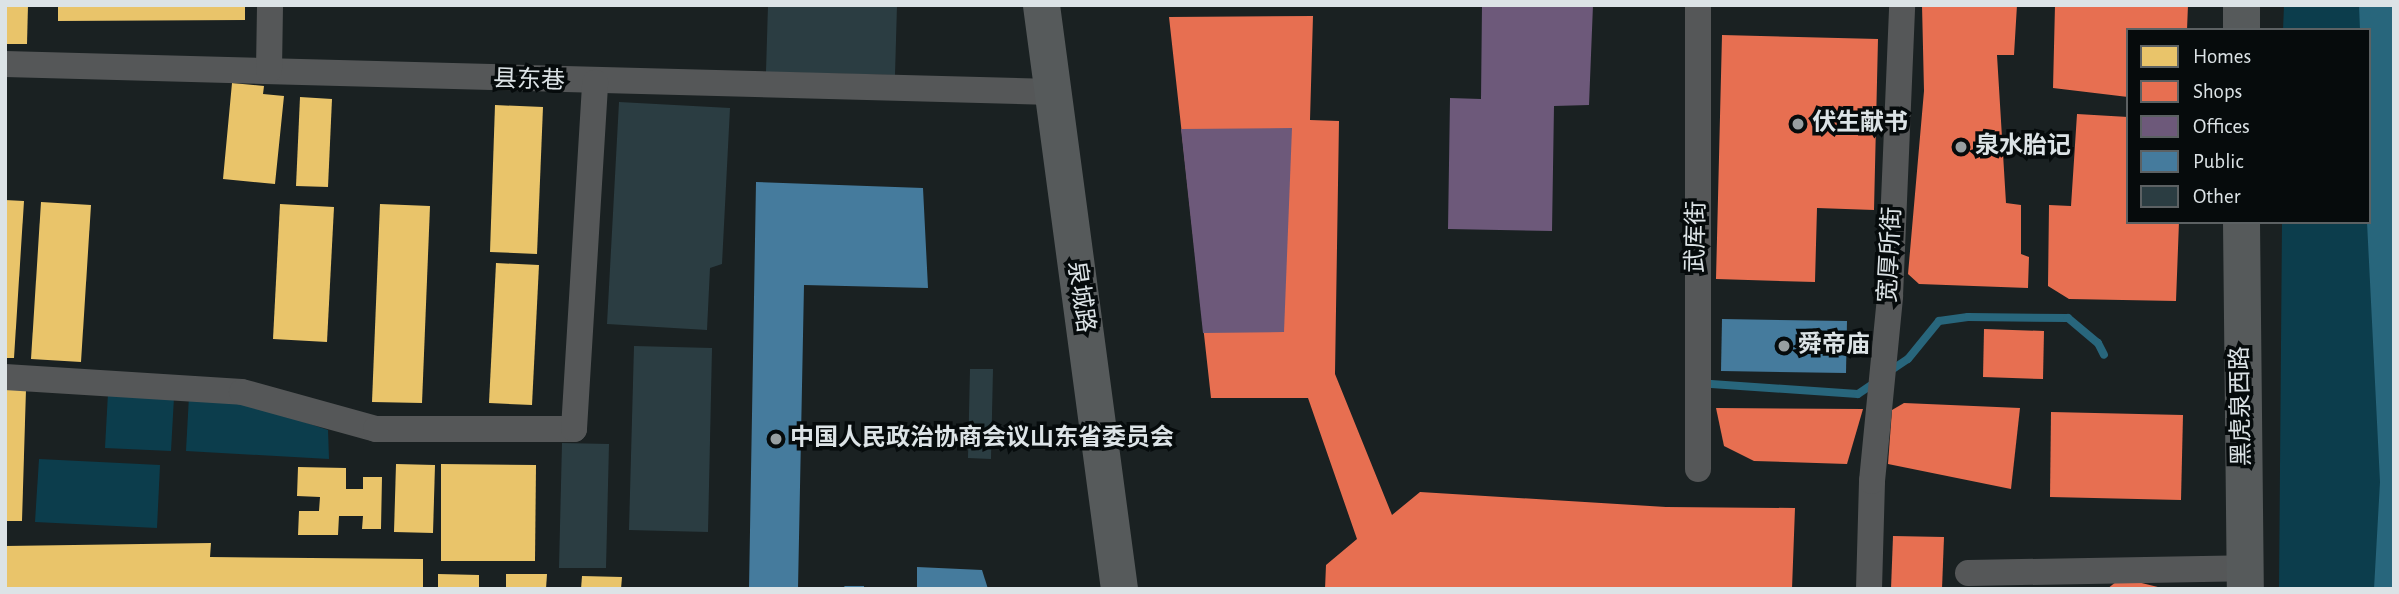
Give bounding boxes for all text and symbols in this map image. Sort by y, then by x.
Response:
legend [2126,28,2371,224]
text: Homes [2193,46,2251,67]
street label: 县东巷 [493,65,565,97]
text: Shops [2193,81,2242,102]
place label: 伏生献书 [1812,110,1908,138]
marker: 伏生献书 [1790,116,1806,132]
text: Offices [2193,116,2250,137]
place label: 泉水胎记 [1975,133,2071,161]
marker: 泉水胎记 [1953,139,1969,155]
text: Public [2193,151,2243,172]
text: Other [2193,186,2240,207]
street label: 武库街 [1682,201,1712,273]
street label: 宽厚所街 [1874,206,1908,304]
street label: 泉城路 [1061,259,1099,335]
place label: 舜帝庙 [1798,332,1870,360]
marker: 舜帝庙 [1776,338,1792,354]
street label: 黑虎泉西路 [2227,346,2257,466]
place label: 中国人民政治协商会议山东省委员会 [790,425,1174,453]
marker: 中国人民政治协商会议山东省委员会 [768,431,784,447]

